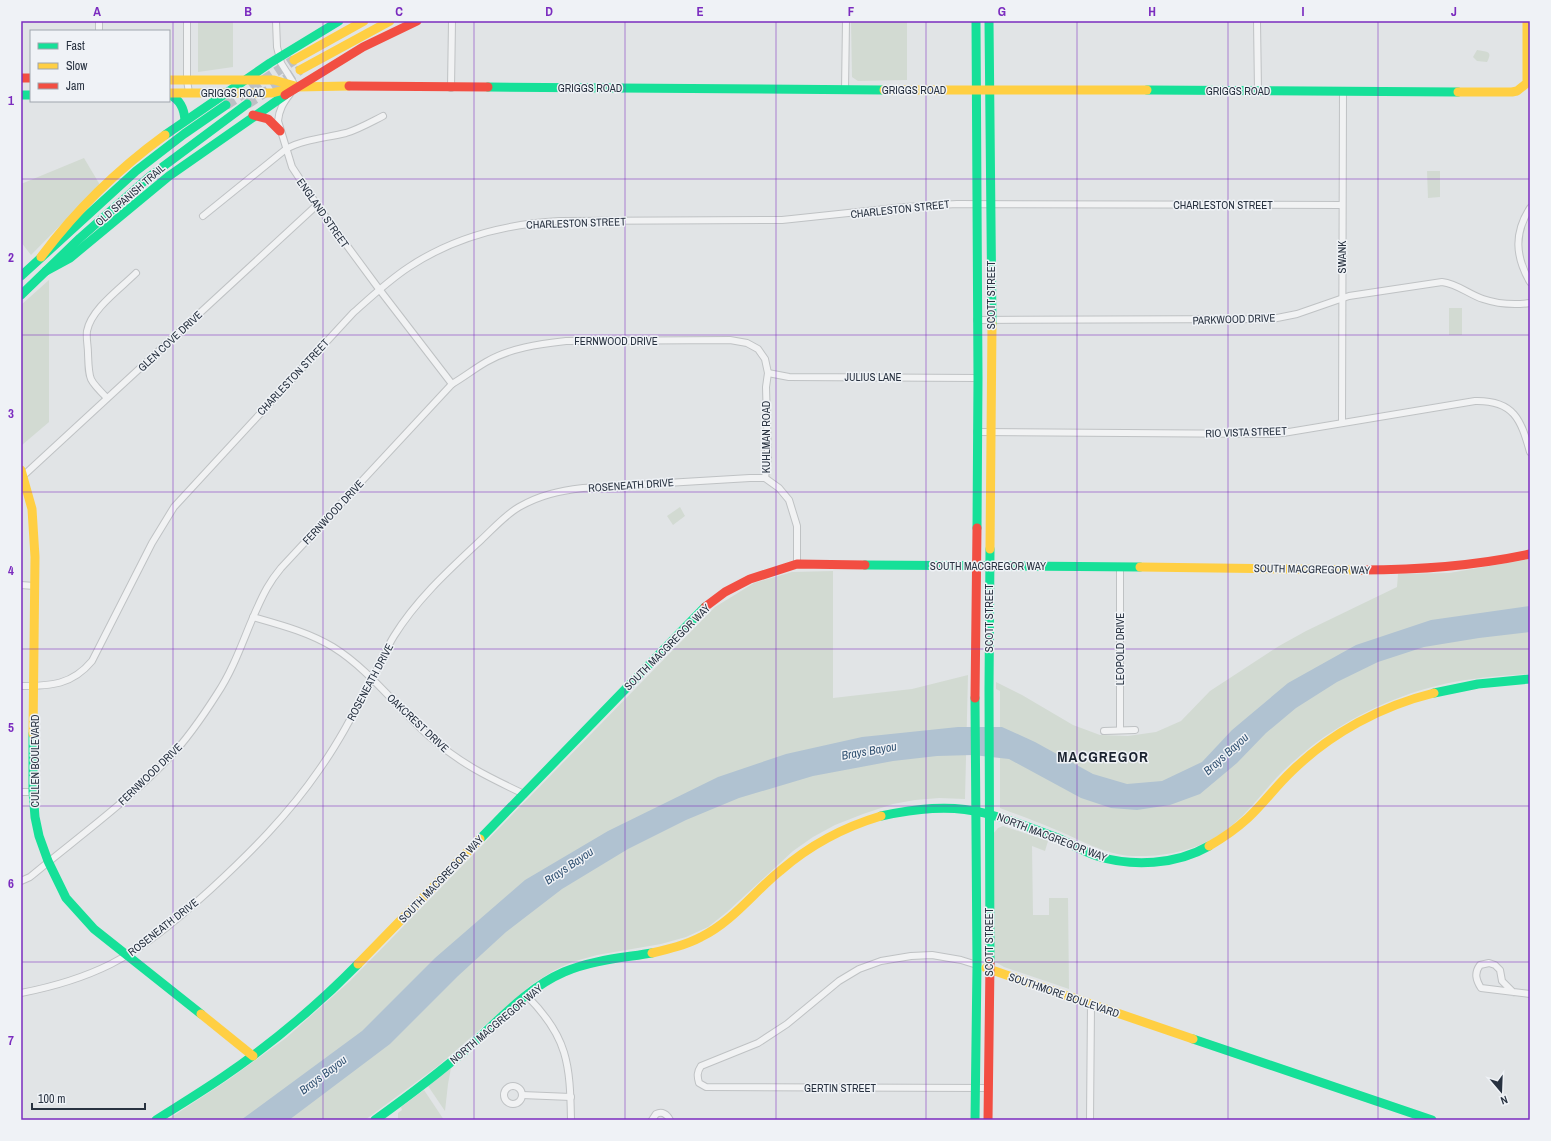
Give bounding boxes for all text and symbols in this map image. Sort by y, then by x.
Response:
text: A [93,3,101,20]
text: B [244,3,252,20]
text: C [395,3,403,20]
text: D [545,3,553,20]
text: E [696,3,704,20]
text: F [848,3,855,20]
text: G [998,3,1006,20]
text: H [1148,3,1156,20]
text: I [1302,3,1305,20]
text: J [1451,3,1457,20]
legend [30,30,170,102]
text: Fast [66,38,85,54]
text: Slow [66,58,88,74]
text: Jam [66,78,85,94]
street label: GRIGGS ROAD [558,81,622,95]
street label: GRIGGS ROAD [882,83,946,97]
street label: GRIGGS ROAD [1206,84,1270,98]
street label: GRIGGS ROAD [201,86,265,100]
text: 1 [8,92,14,109]
street label: OLD SPANISH TRAIL [92,161,168,229]
street label: ENGLAND STREET [294,176,352,251]
street label: CHARLESTON STREET [850,197,951,221]
street label: CHARLESTON STREET [1173,198,1273,212]
street label: CHARLESTON STREET [526,214,626,232]
street label: SWANK [1335,241,1349,273]
text: 2 [8,249,14,266]
street label: SCOTT STREET [984,260,998,329]
street label: GLEN COVE DRIVE [135,308,205,374]
street label: PARKWOOD DRIVE [1192,311,1276,327]
street label: FERNWOOD DRIVE [574,334,658,348]
street label: CHARLESTON STREET [254,335,332,418]
street label: JULIUS LANE [844,370,902,384]
street label: KUHLMAN ROAD [759,401,773,473]
text: 3 [8,405,14,422]
street label: RIO VISTA STREET [1205,424,1287,440]
street label: ROSENEATH DRIVE [588,475,674,495]
street label: FERNWOOD DRIVE [299,477,367,547]
street label: SOUTH MACGREGOR WAY [930,559,1046,573]
street label: SOUTH MACGREGOR WAY [1254,561,1370,577]
text: 4 [8,562,14,579]
street label: SCOTT STREET [982,583,996,652]
street label: SOUTH MACGREGOR WAY [621,601,713,693]
street label: LEOPOLD DRIVE [1113,613,1127,685]
street label: ROSENEATH DRIVE [344,641,396,723]
street label: OAKCREST DRIVE [384,691,452,755]
street label: CULLEN BOULEVARD [28,714,42,808]
text: 5 [8,719,14,736]
water label: Brays Bayou [1200,729,1252,779]
water label: Brays Bayou [840,738,898,764]
street label: FERNWOOD DRIVE [115,740,185,808]
district label: MACGREGOR [1057,746,1149,767]
street label: NORTH MACGREGOR WAY [995,810,1109,864]
street label: SOUTH MACGREGOR WAY [396,832,486,926]
water label: Brays Bayou [541,843,597,888]
text: 6 [8,875,14,892]
street label: ROSENEATH DRIVE [125,895,201,959]
street label: SCOTT STREET [982,907,996,976]
street label: SOUTHMORE BOULEVARD [1007,969,1121,1021]
street label: NORTH MACGREGOR WAY [447,981,545,1067]
text: 7 [8,1032,14,1049]
water label: Brays Bayou [296,1052,351,1098]
north arrow [1481,1071,1521,1111]
street label: GERTIN STREET [804,1081,876,1095]
scale bar [32,1085,145,1111]
text: 100 m [38,1091,65,1107]
text: N [1499,1093,1510,1108]

